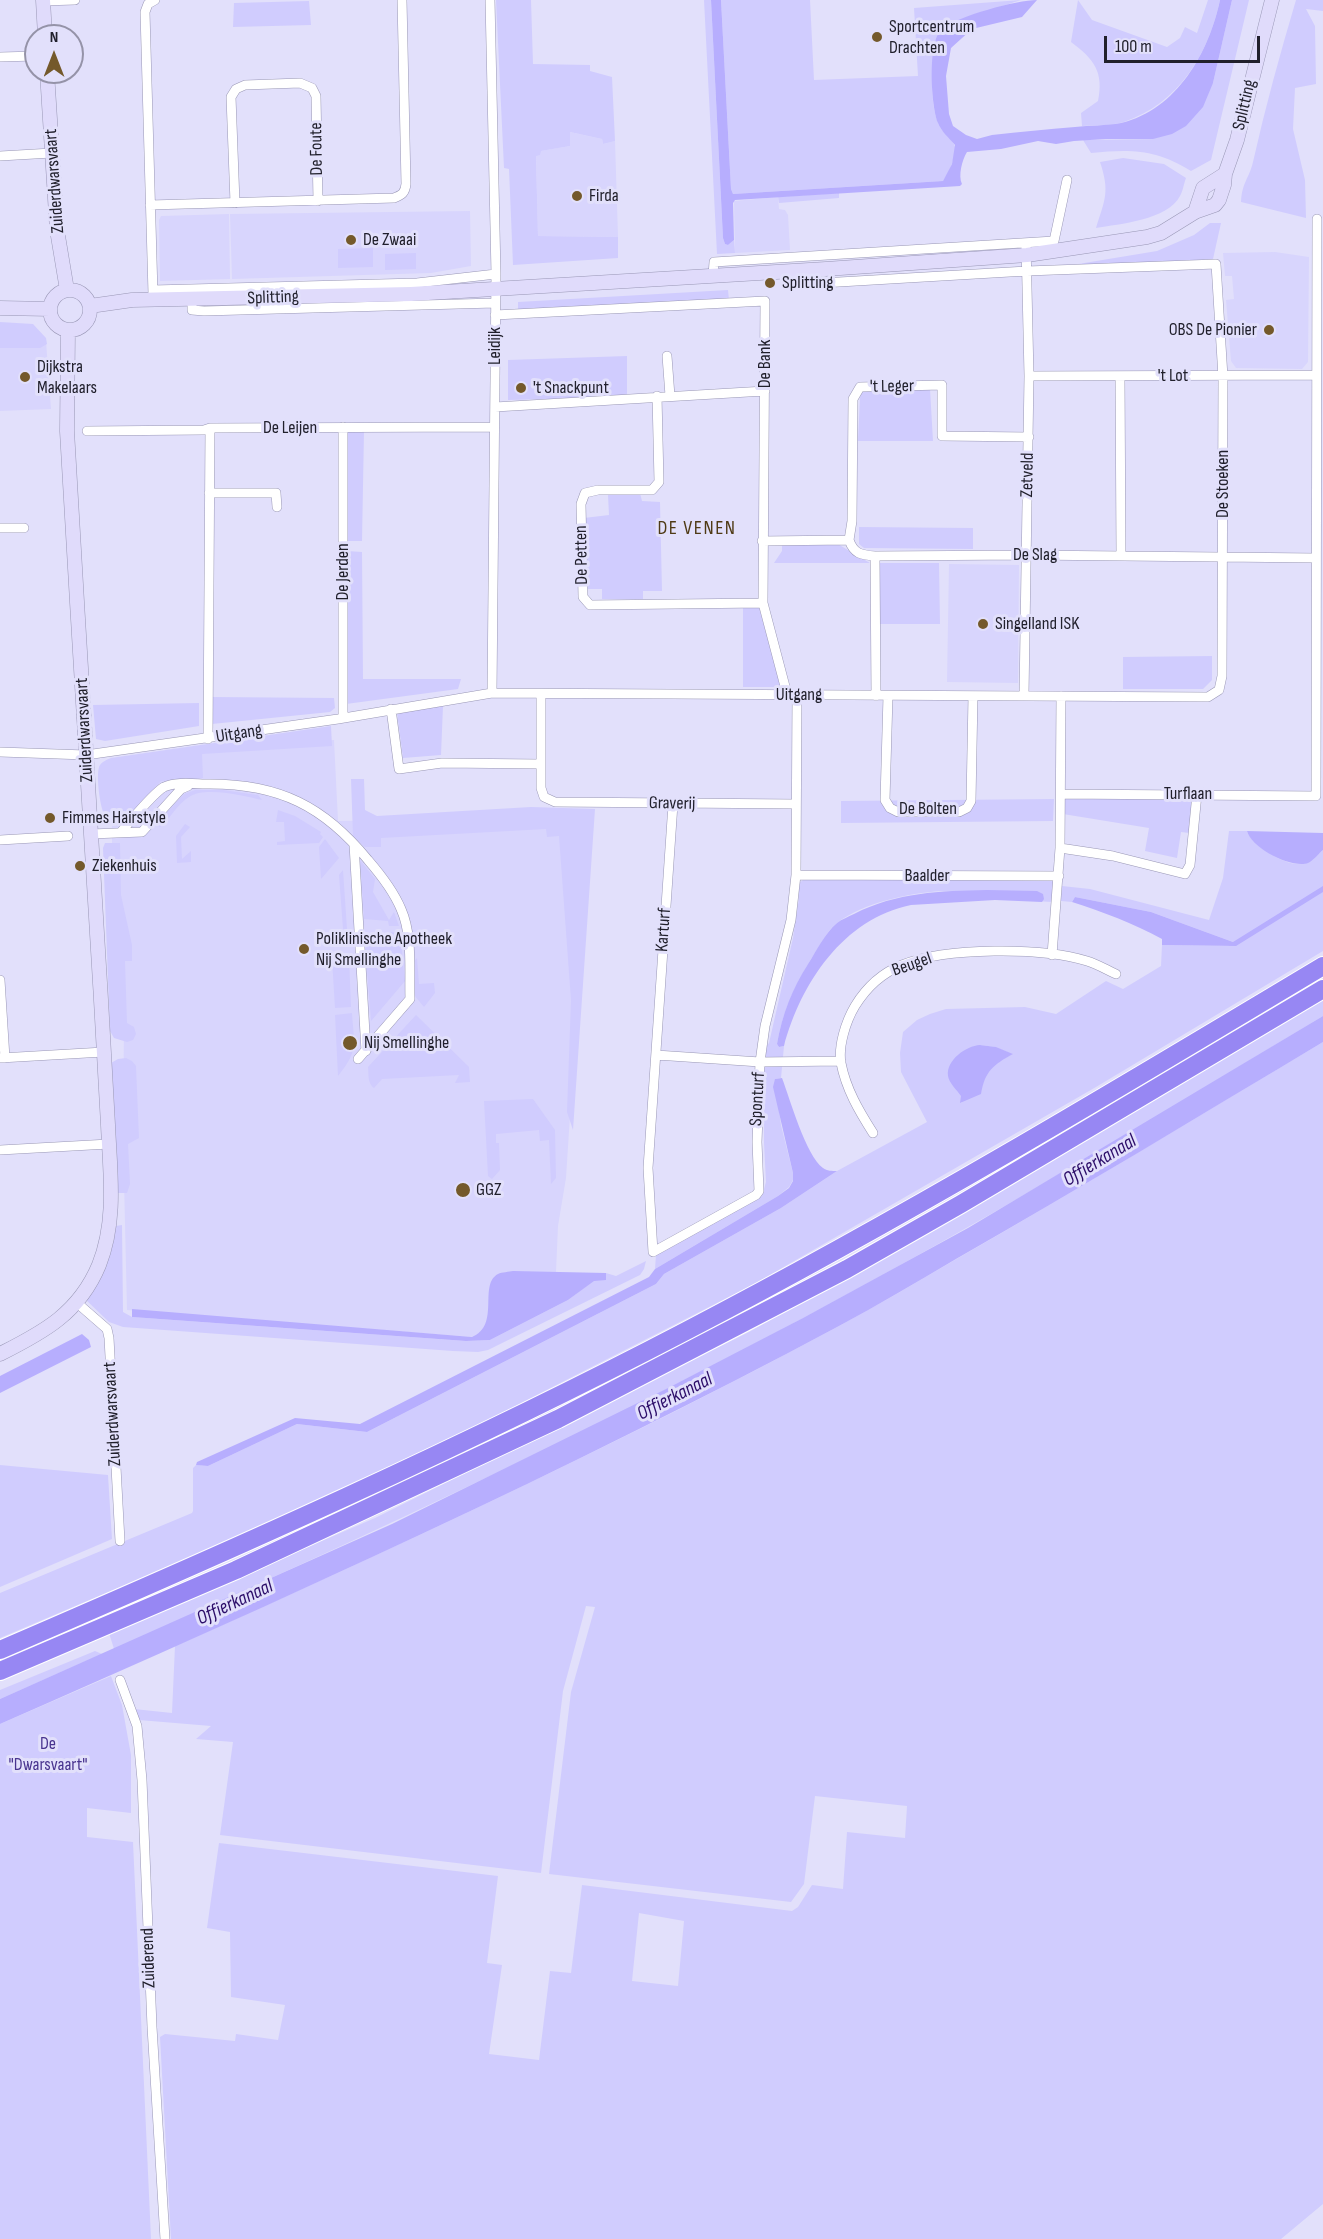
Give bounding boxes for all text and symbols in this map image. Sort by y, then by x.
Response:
place label: Sportcentrum Drachten [889,16,974,58]
north arrow [24,24,84,84]
scale bar [1107,24,1263,62]
text: N [50,28,58,47]
marker: Sportcentrum Drachten [870,30,884,44]
text: 100 m [1115,36,1152,57]
street label: Splitting [1229,78,1261,132]
street label: De Foute [306,122,328,176]
street label: Zuiderdwarsvaart [41,128,69,234]
place label: Firda [589,185,619,207]
marker: Firda [570,189,584,203]
place label: De Zwaai [363,229,416,251]
marker: De Zwaai [344,233,358,247]
place label: Splitting [782,272,833,294]
marker: Splitting [763,276,777,290]
street label: Splitting [247,286,299,310]
place label: OBS De Pionier [1169,319,1257,341]
marker: OBS De Pionier [1262,323,1276,337]
street label: Leidijk [484,327,506,365]
street label: De Bank [754,340,776,388]
place label: Dijkstra Makelaars [37,356,97,398]
street label: 't Lot [1158,365,1188,387]
marker: Dijkstra Makelaars [18,370,32,384]
street label: 't Leger [870,376,914,398]
place label: 't Snackpunt [533,377,609,399]
marker: 't Snackpunt [514,381,528,395]
street label: De Leijen [263,417,317,439]
street label: De Stoeken [1212,450,1234,518]
street label: Zetveld [1017,452,1039,498]
district label: DE VENEN [657,517,737,541]
street label: De Petten [571,525,593,585]
street label: De Jerden [332,543,354,601]
street label: De Slag [1013,544,1057,566]
place label: Singelland ISK [995,613,1079,635]
marker: Singelland ISK [976,617,990,631]
street label: Zuiderdwarsvaart [71,677,99,783]
street label: Uitgang [776,684,822,706]
street label: Uitgang [214,720,264,748]
street label: Turflaan [1164,783,1212,805]
street label: Graverij [649,793,695,815]
street label: De Bolten [899,798,957,820]
place label: Fimmes Hairstyle [62,807,166,829]
marker: Fimmes Hairstyle [43,811,57,825]
place label: Ziekenhuis [92,855,157,877]
marker: Ziekenhuis [73,859,87,873]
street label: Baalder [904,865,950,887]
street label: Karturf [652,907,676,953]
place label: Poliklinische Apotheek Nij Smellinghe [316,928,452,970]
marker: Poliklinische Apotheek Nij Smellinghe [297,942,311,956]
street label: Beugel [889,948,935,982]
place label: Nij Smellinghe [364,1032,449,1054]
marker: Nij Smellinghe [341,1034,359,1052]
street label: Sponturf [746,1071,770,1127]
water label: Offierkanaal [1059,1130,1141,1192]
place label: GGZ [476,1179,502,1201]
marker: GGZ [454,1181,472,1199]
street label: Zuiderdwarsvaart [99,1361,127,1467]
water label: Offierkanaal [633,1368,717,1426]
water label: Offierkanaal [193,1575,277,1631]
park label: De "Dwarsvaart" [9,1733,87,1776]
street label: Zuiderend [137,1928,161,1988]

